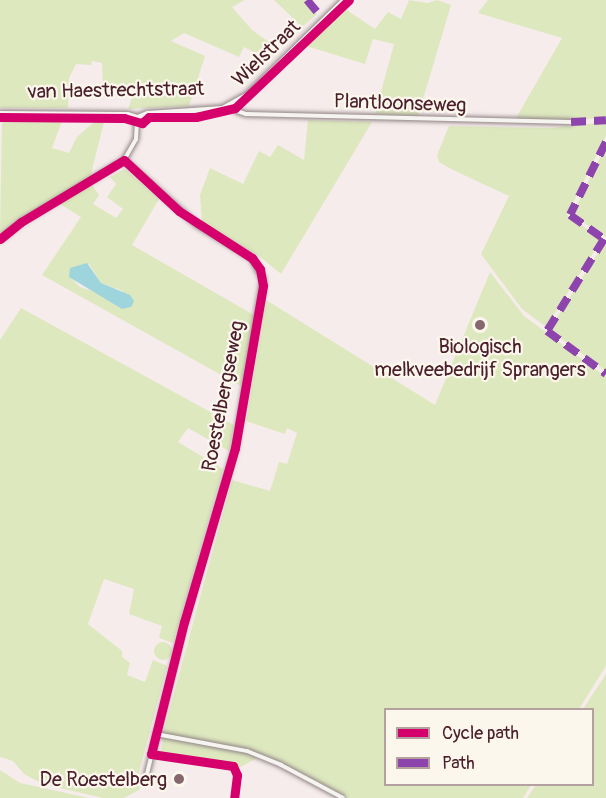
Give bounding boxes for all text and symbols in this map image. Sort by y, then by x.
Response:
street label: Wielstraat [227,15,305,91]
street label: van Haestrechtstraat [28,76,204,104]
street label: Plantloonseweg [333,89,467,117]
marker: Biologisch melkveebedrijf Sprangers [473,318,487,332]
street label: Roestelbergseweg [197,319,249,473]
place label: Biologisch melkveebedrijf Sprangers [374,334,586,381]
legend [384,708,594,786]
text: Cycle path [442,722,519,745]
text: Path [442,752,475,775]
place label: De Roestelberg [40,767,167,791]
marker: De Roestelberg [172,772,186,786]

